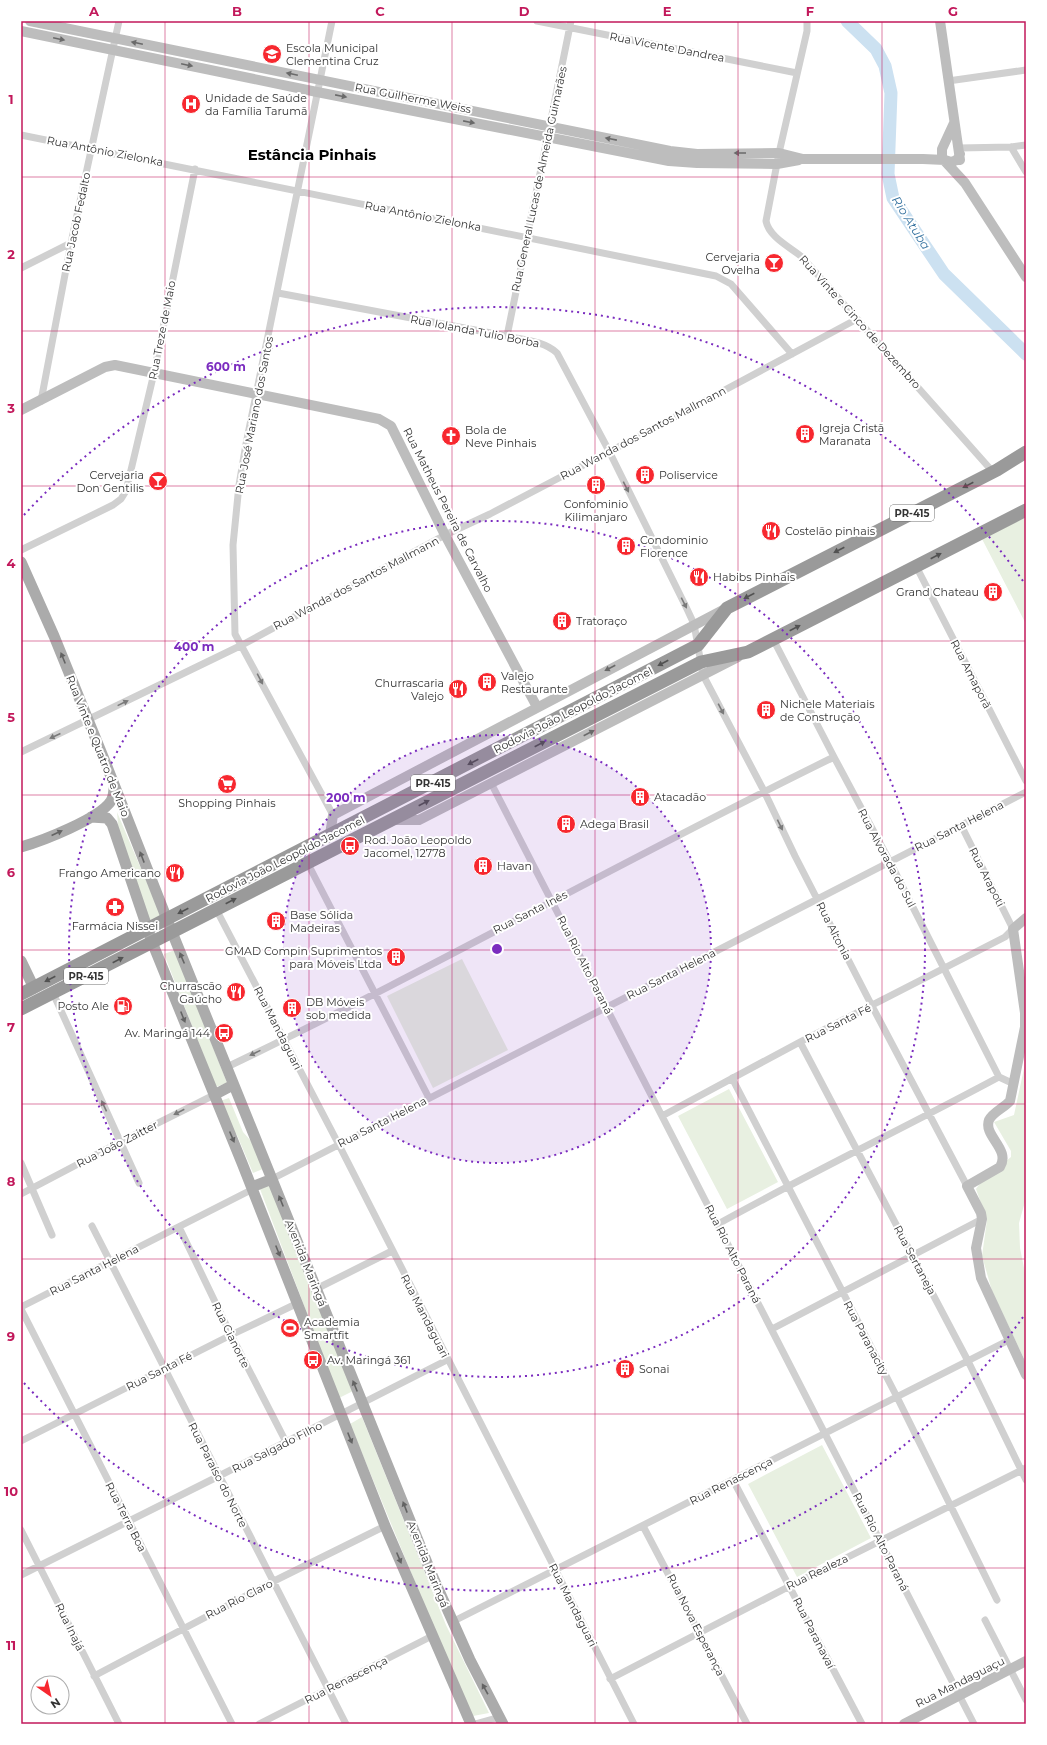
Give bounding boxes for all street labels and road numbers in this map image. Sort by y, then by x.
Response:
street label: Rua Vicente Dandrea [608,29,726,65]
street label: Rua General Lucas de Almeida Guimarães [508,64,570,293]
street label: Rua Guilherme Weiss [354,80,473,116]
street label: Rua Antônio Zielonka [46,133,164,169]
street label: Rua Jacob Fedalto [59,171,93,273]
street label: Rua Antônio Zielonka [364,198,482,234]
street label: Rua Vinte e Cinco de Dezembro [796,252,924,392]
street label: Rua Treze de Maio [146,279,178,381]
street label: Rua Iolanda Tulio Borba [409,312,541,350]
street label: Rua José Mariano dos Santos [232,335,276,495]
street label: Rua Wanda dos Santos Mallmann [558,383,728,483]
street label: Rua Matheus Pereira de Carvalho [400,425,496,595]
road number: PR-415 [890,505,934,521]
street label: Rua Wanda dos Santos Mallmann [271,533,441,633]
street label: Rua Amaporã [948,637,994,711]
street label: Rodovia João Leopoldo Jacomel [491,664,655,756]
street label: Rua Vinte e Quatro de Maio [63,673,133,819]
road number: PR-415 [411,775,455,791]
street label: Rua Santa Helena [912,797,1006,855]
street label: Rua Alvorada do Sul [855,806,919,910]
street label: Rodovia João Leopoldo Jacomel [203,813,367,905]
street label: Rua Arapoti [966,845,1008,909]
street label: Rua Santa Inês [490,887,570,937]
street label: Rua Altonia [813,900,855,962]
street label: Rua Rio Alto Paraná [554,913,616,1017]
street label: Rua Santa Helena [624,945,718,1003]
road number: PR-415 [64,968,108,984]
street label: Rua Mandaguari [251,984,305,1072]
street label: Rua Santa Fé [803,1000,874,1046]
street label: Rua Santa Helena [335,1093,429,1151]
street label: Rua João Zaitter [74,1117,160,1171]
street label: Rua Rio Alto Paraná [702,1202,764,1306]
street label: Avenida Maringá [282,1217,330,1309]
street label: Rua Sertaneja [891,1223,939,1297]
street label: Rua Santa Helena [47,1241,141,1299]
street label: Rua Mandaguari [398,1272,452,1360]
street label: Rua Paranacity [840,1298,892,1378]
street label: Rua Cianorte [209,1300,253,1371]
street label: Rua Santa Fé [124,1348,195,1394]
street label: Rua Salgado Filho [230,1418,325,1476]
street label: Rua Paraíso do Norte [185,1420,251,1530]
street label: Rua Renascença [687,1454,775,1508]
street label: Rua Terra Boa [102,1480,150,1554]
street label: Rua Rio Alto Paraná [850,1490,912,1594]
street label: Avenida Maringá [404,1518,452,1610]
street label: Rua Realeza [784,1551,850,1593]
street label: Rua Mandaguari [546,1561,600,1649]
street label: Rua Nova Esperança [664,1572,728,1678]
street label: Rua Rio Claro [203,1576,275,1622]
street label: Rua Paranavaí [790,1595,839,1672]
street label: Rua Inajá [52,1601,88,1653]
street label: Rua Renascença [302,1653,390,1707]
street label: Rua Mandaguaçu [913,1653,1007,1711]

